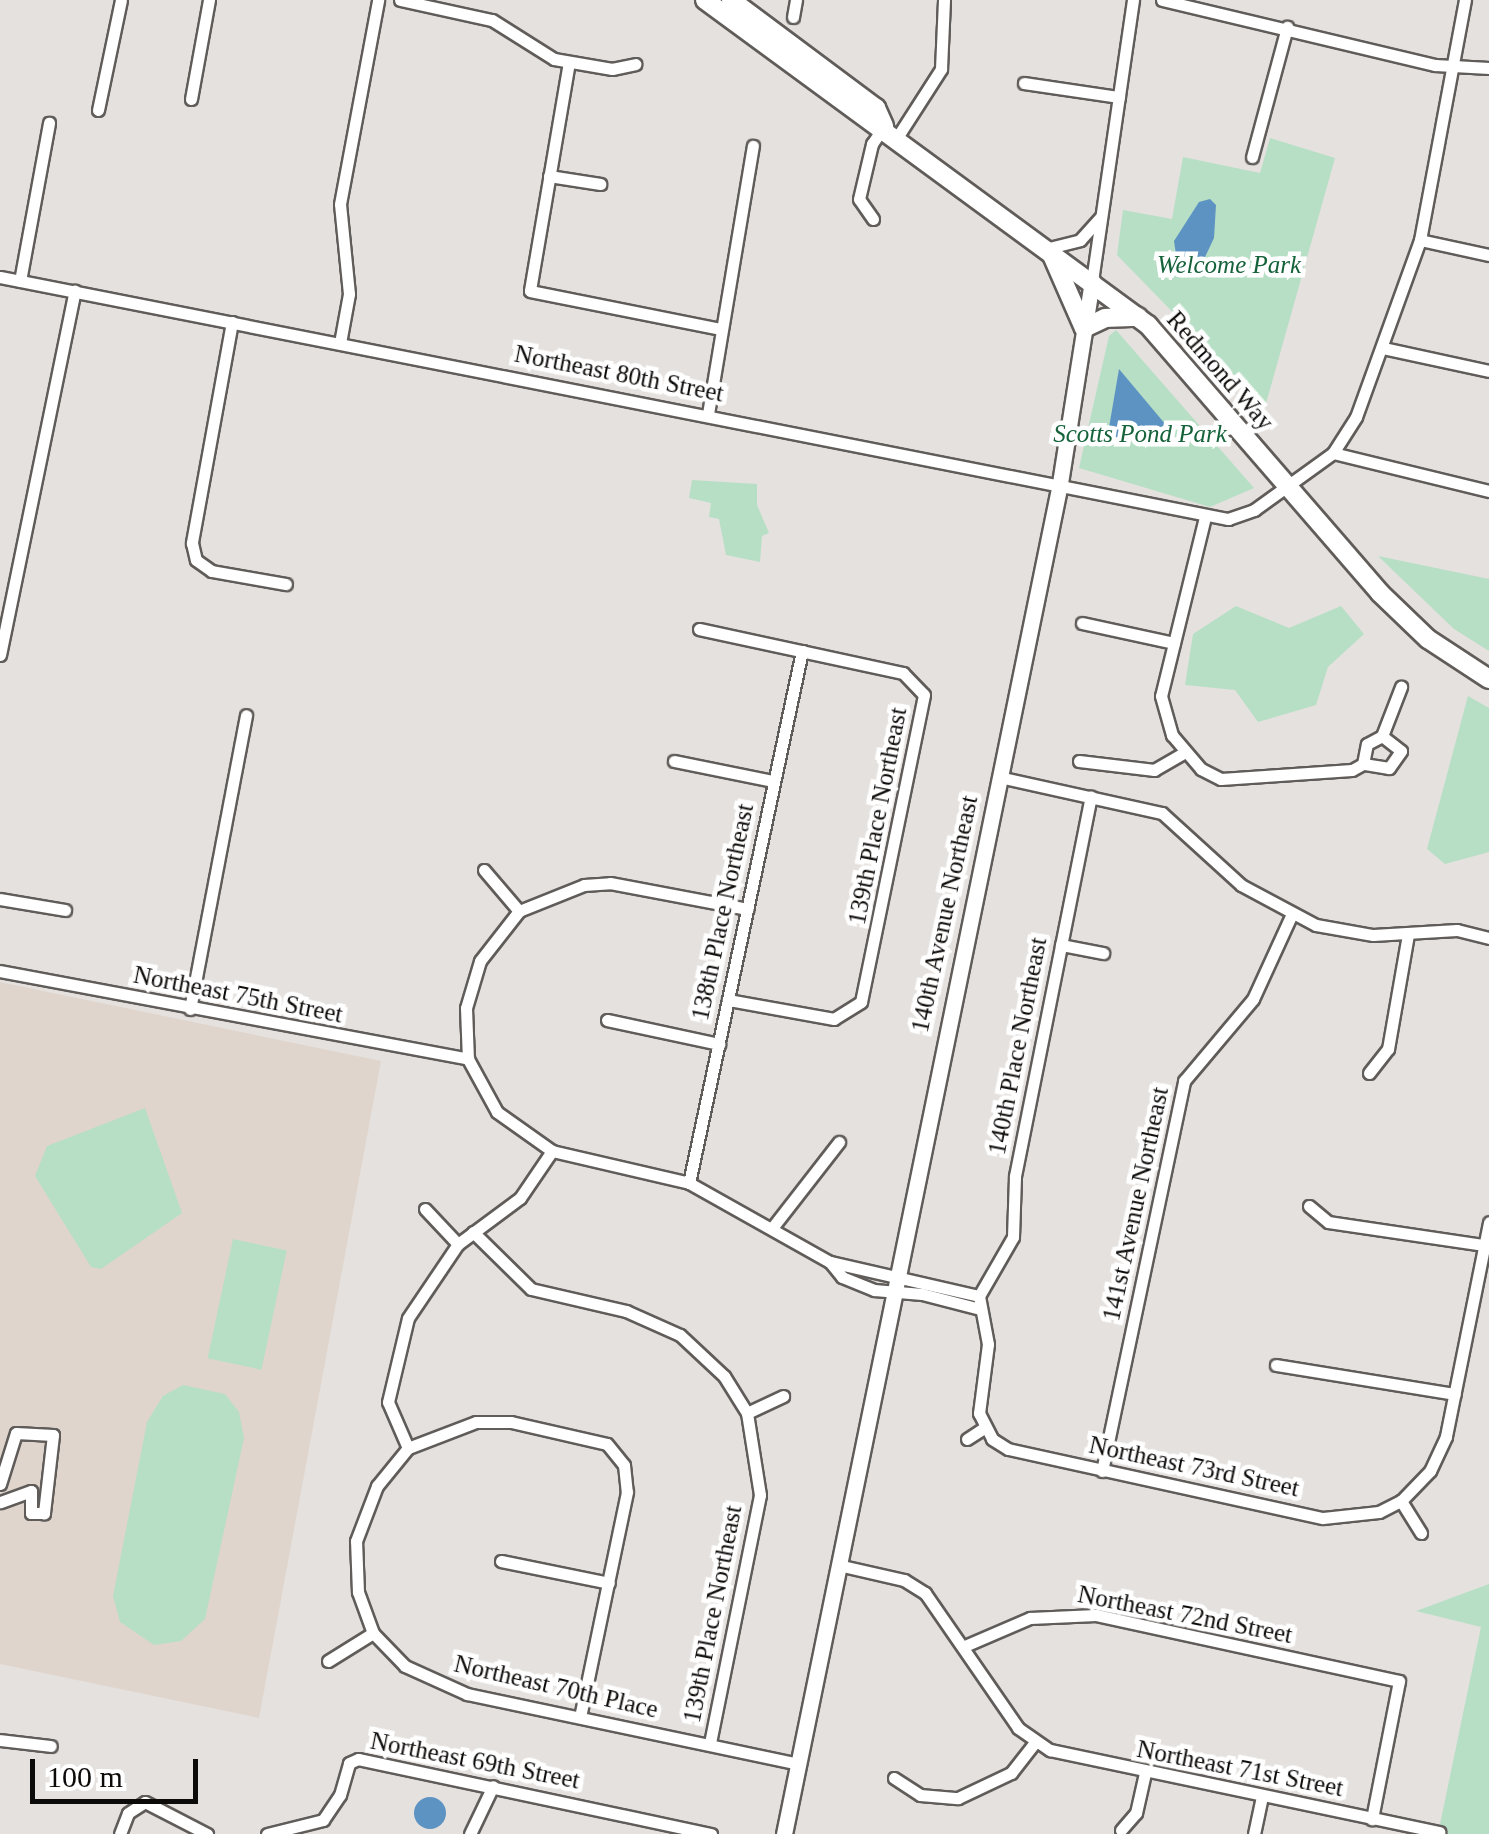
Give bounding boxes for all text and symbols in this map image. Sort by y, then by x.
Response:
park label: Welcome Park [1157,250,1301,280]
street label: Redmond Way [1160,305,1280,437]
street label: Northeast 80th Street [512,339,726,409]
park label: Scotts Pond Park [1053,419,1227,449]
street label: 139th Place Northeast [842,705,914,927]
street label: 140th Avenue Northeast [905,792,985,1036]
street label: 138th Place Northeast [685,801,761,1023]
street label: 140th Place Northeast [982,935,1054,1157]
street label: Northeast 75th Street [131,960,345,1030]
street label: 141st Avenue Northeast [1096,1084,1176,1324]
street label: Northeast 73rd Street [1086,1430,1302,1504]
street label: 139th Place Northeast [677,1503,749,1725]
street label: Northeast 72nd Street [1075,1579,1295,1651]
street label: Northeast 70th Place [451,1649,661,1725]
street label: Northeast 69th Street [368,1726,582,1796]
street label: Northeast 71st Street [1134,1734,1346,1804]
scale bar [35,1739,202,1801]
text: 100 m [47,1760,123,1793]

